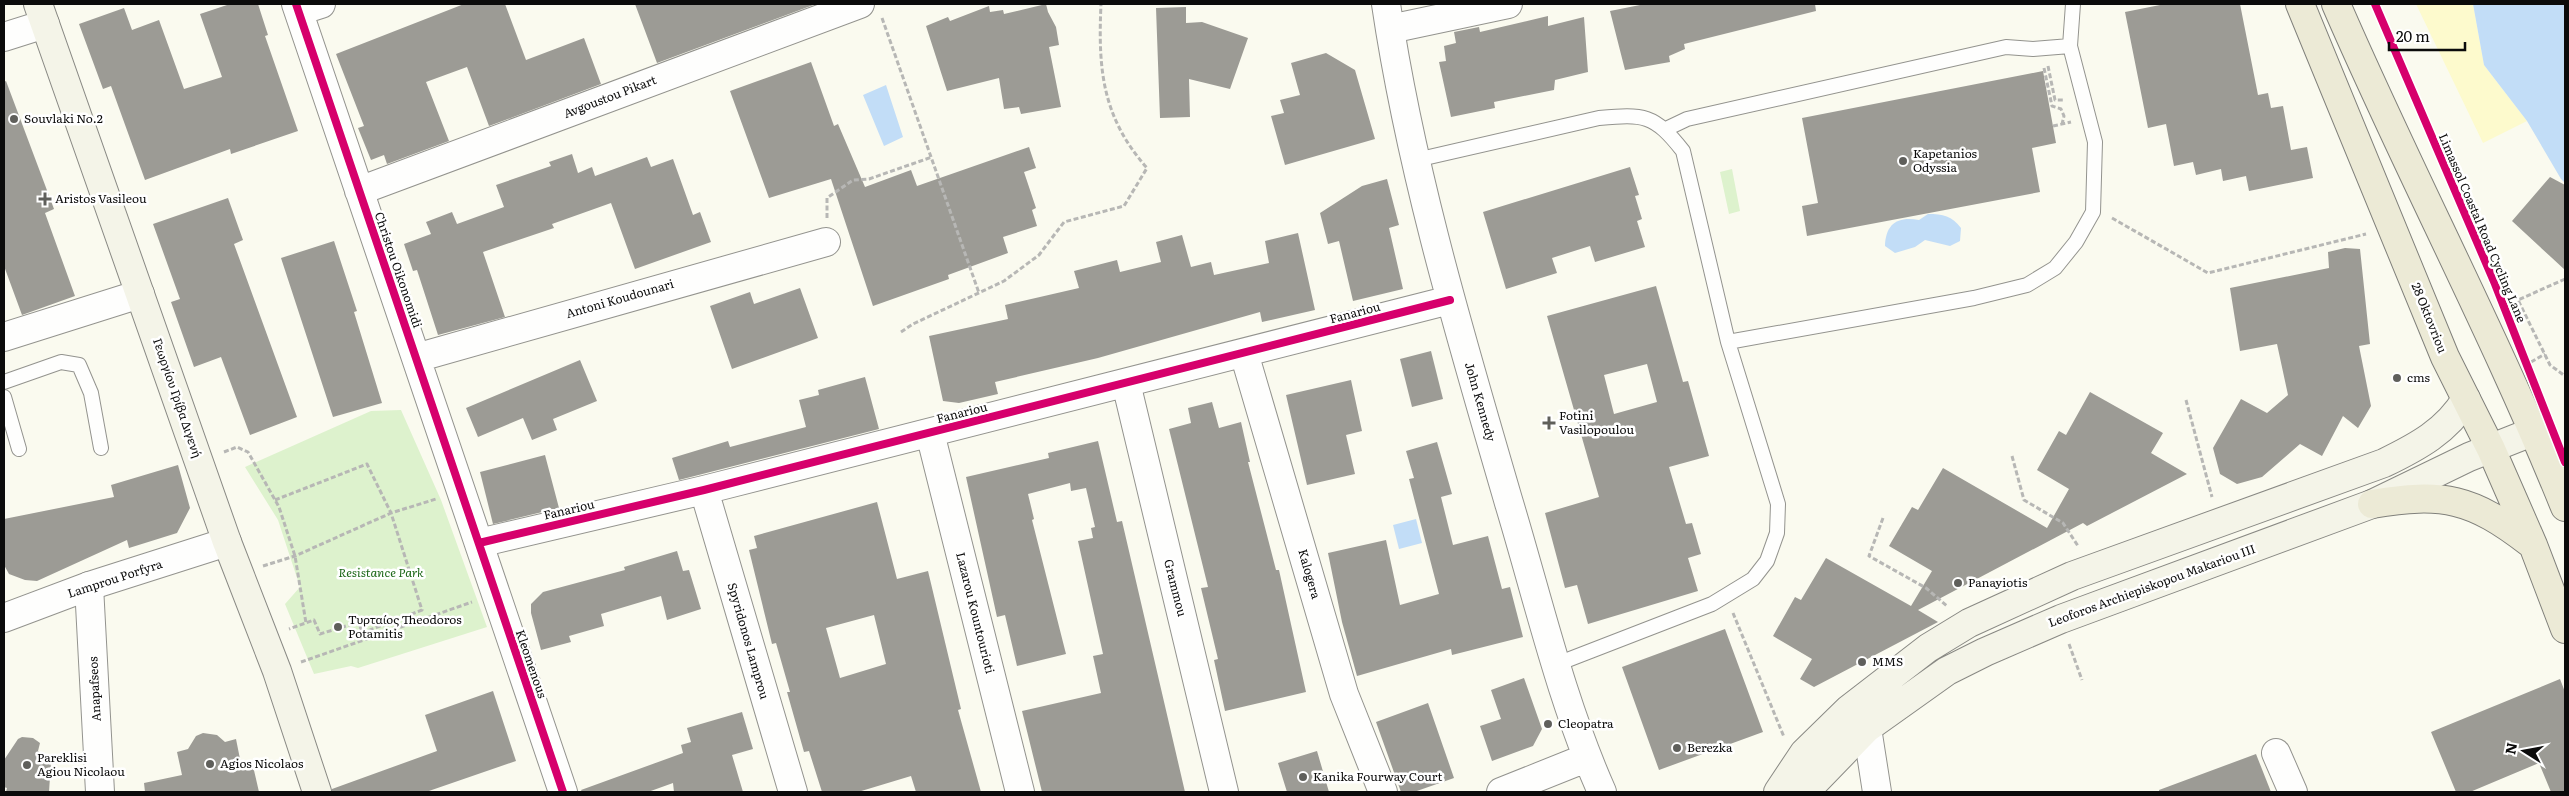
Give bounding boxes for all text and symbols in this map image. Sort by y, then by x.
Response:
scale bar [2389,20,2465,52]
text: 20 m [2396,24,2430,47]
street label: Avgoustou Pikart [561,70,659,122]
place label: Souvlaki No.2 [24,109,103,127]
marker: Souvlaki No.2 [8,113,20,125]
street label: Limassol Coastal Road Cycling Lane [2435,130,2531,325]
place label: Kapetanios Odyssia [1913,144,1978,176]
marker: Kapetanios Odyssia [1897,155,1909,167]
place label: Aristos Vasileou [55,189,147,207]
marker: Aristos Vasileou [39,193,51,205]
street label: Christou Oikonomidi [371,209,427,330]
street label: Antoni Koudounari [564,274,676,322]
street label: 28 Oktovriou [2408,280,2452,356]
street label: Fanariou [1327,297,1382,327]
street label: Γεωργίου Γρίβα Διγενή [149,335,207,460]
street label: John Kennedy [1461,360,1501,444]
place label: cms [2407,368,2431,386]
marker: cms [2391,372,2403,384]
street label: Fanariou [934,397,989,427]
place label: Fotini Vasilopoulou [1559,406,1634,438]
marker: Fotini Vasilopoulou [1543,417,1555,429]
street label: Fanariou [542,494,596,524]
street label: Leoforos Archiepiskopou Makariou III [2046,539,2258,631]
street label: Kalogera [1294,547,1326,601]
street label: Lazarou Kountourioti [952,550,1000,675]
street label: Lamprou Porfyra [65,554,165,602]
street label: Grammou [1160,557,1192,619]
park label: Resistance Park [338,563,424,581]
place label: Panayiotis [1968,573,2028,591]
marker: Panayiotis [1952,577,1964,589]
street label: Spyridonos Lamprou [724,580,774,702]
place label: Τυρταίος Theodoros Potamitis [348,610,462,642]
marker: Τυρταίος Theodoros Potamitis [332,621,344,633]
street label: Kleomenous [512,627,552,701]
place label: MMS [1872,652,1903,670]
street label: Anapafseos [83,655,105,722]
marker: MMS [1856,656,1868,668]
place label: Cleopatra [1558,714,1614,732]
marker: Cleopatra [1542,718,1554,730]
north arrow [2499,726,2549,776]
place label: Berezka [1687,738,1733,756]
text: N [2499,740,2521,756]
marker: Berezka [1671,742,1683,754]
place label: Pareklisi Agiou Nicolaou [37,748,125,780]
place label: Agios Nicolaos [220,754,304,772]
marker: Agios Nicolaos [204,758,216,770]
marker: Pareklisi Agiou Nicolaou [21,759,33,771]
place label: Kanika Fourway Court [1313,767,1442,785]
marker: Kanika Fourway Court [1297,771,1309,783]

